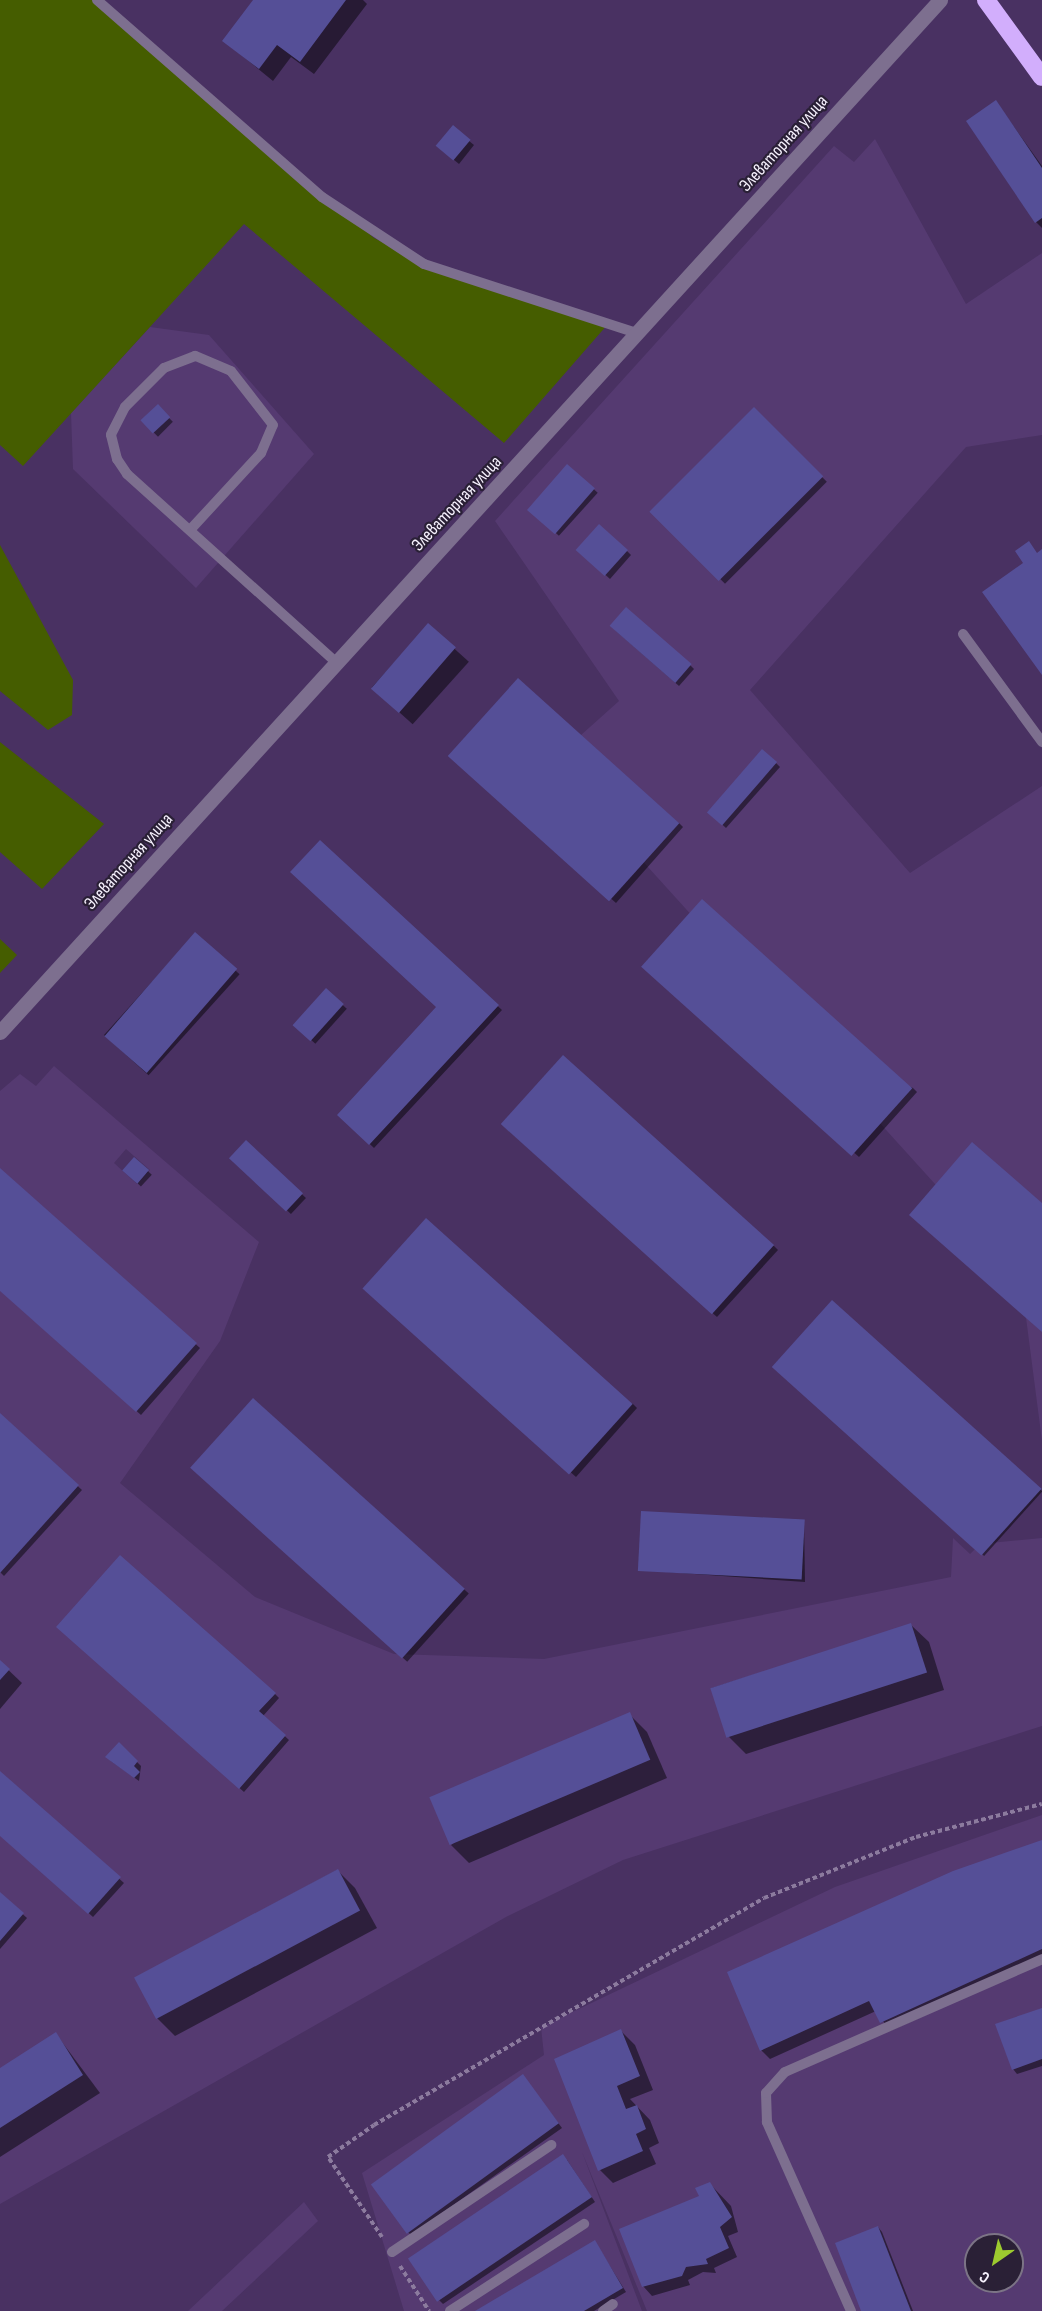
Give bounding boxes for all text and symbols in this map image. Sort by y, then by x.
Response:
street label: Элеваторная улица [735,91,833,197]
street label: Элеваторная улица [407,452,507,556]
street label: Элеваторная улица [80,809,178,915]
north arrow [964,2233,1024,2293]
text: С [976,2267,993,2287]

